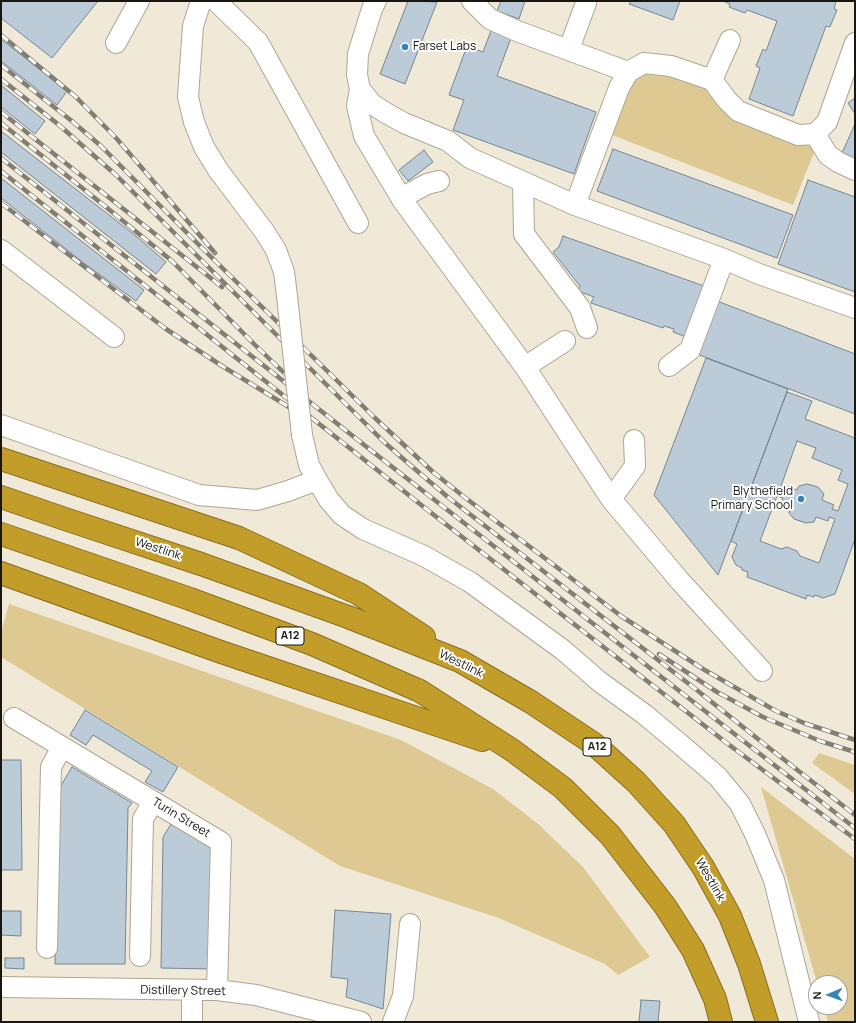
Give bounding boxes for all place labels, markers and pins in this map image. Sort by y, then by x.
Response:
place label: Farset Labs [413,40,476,54]
marker: Farset Labs [400,42,410,52]
place label: Blythefield Primary School [711,485,793,513]
marker: Blythefield Primary School [796,494,806,504]

